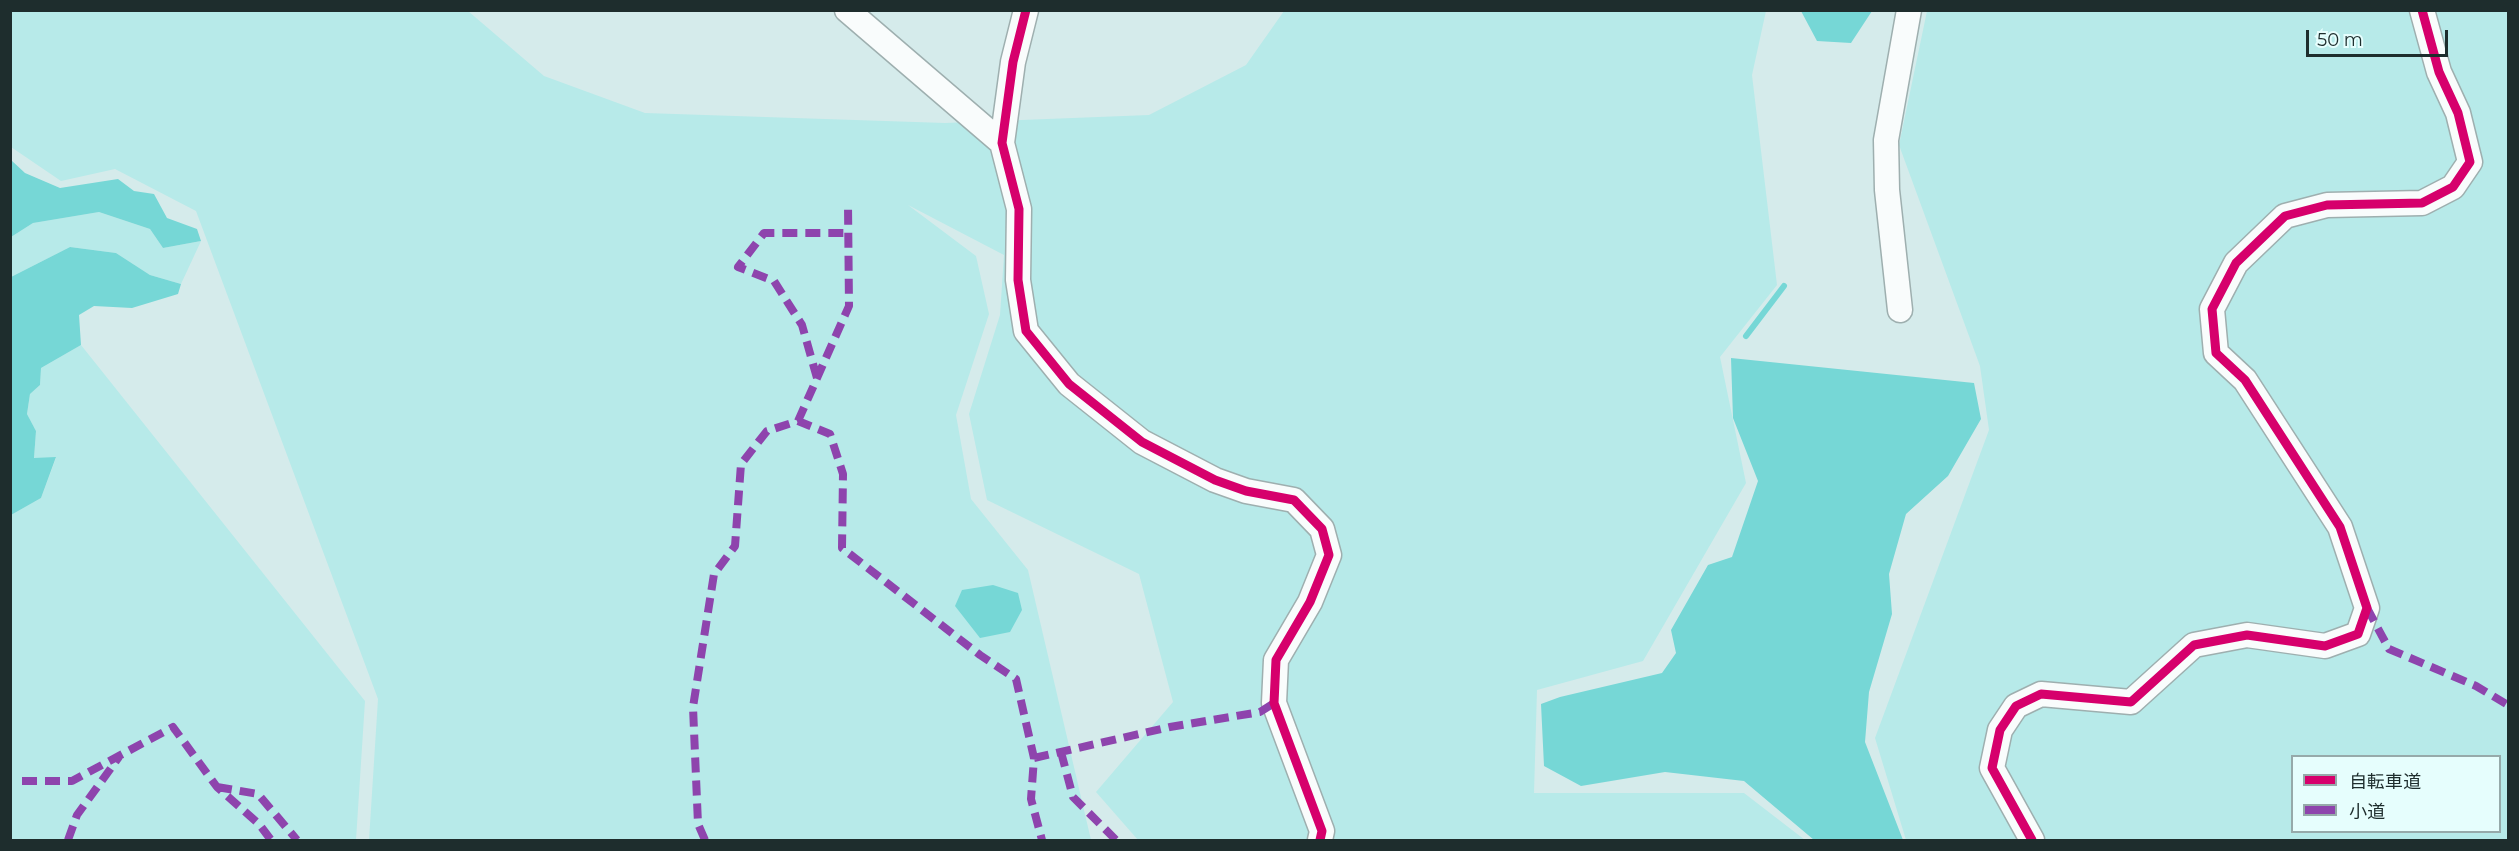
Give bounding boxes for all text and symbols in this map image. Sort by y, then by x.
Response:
scale bar [2309,18,2452,56]
text: 50 m [2317,29,2363,51]
legend [2291,755,2501,833]
text: 自転車道 [2349,771,2421,793]
text: 小道 [2349,801,2385,823]

